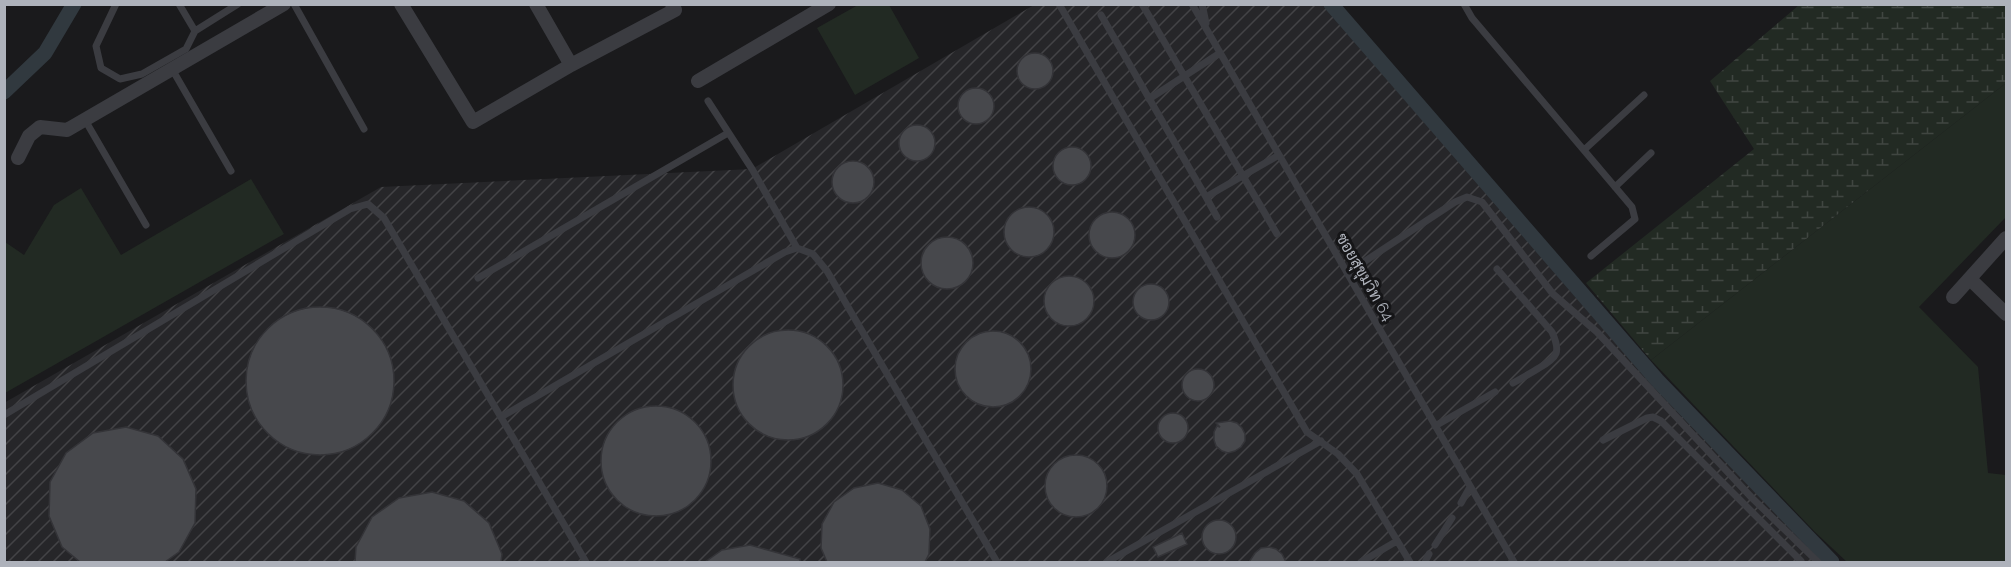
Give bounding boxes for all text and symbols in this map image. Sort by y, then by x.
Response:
street label: ซอยสุขุมวิท 64 [1330,230,1398,325]

